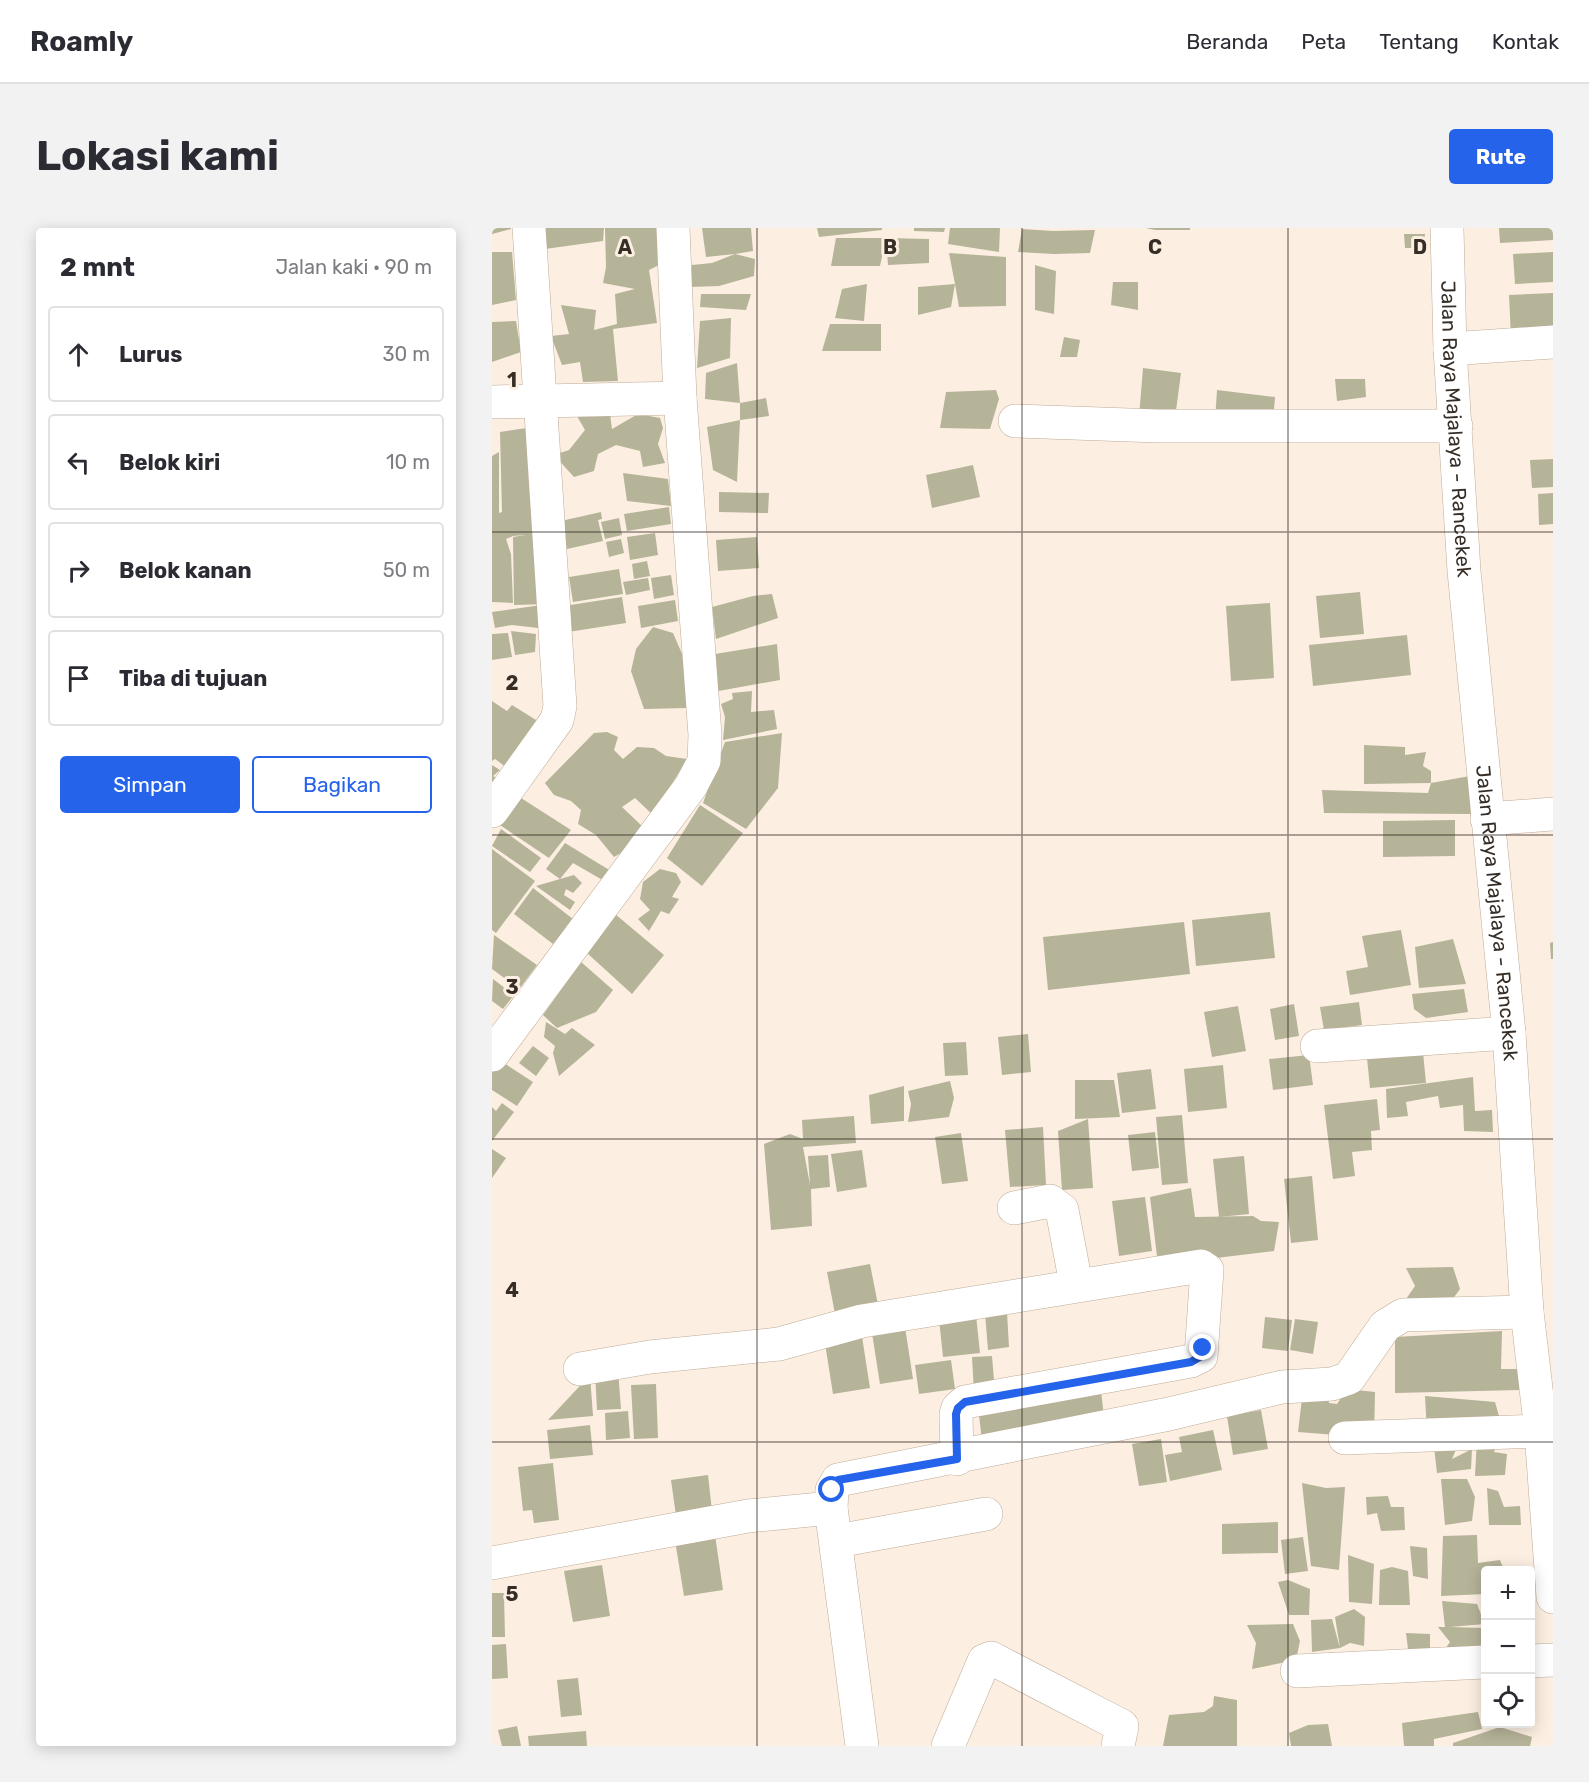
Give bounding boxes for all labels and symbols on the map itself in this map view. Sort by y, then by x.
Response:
text: A [618,235,633,259]
text: B [883,235,897,259]
text: C [1148,235,1162,259]
text: D [1413,235,1427,259]
street label: Jalan Raya Majalaya - Rancekek [1436,280,1477,579]
text: 1 [507,368,517,392]
text: 2 [506,671,519,695]
street label: Jalan Raya Majalaya - Rancekek [1471,764,1523,1062]
text: 3 [505,975,519,999]
text: 4 [505,1278,519,1302]
route end [1189,1334,1215,1360]
route start [818,1476,844,1502]
text: 5 [506,1582,519,1606]

